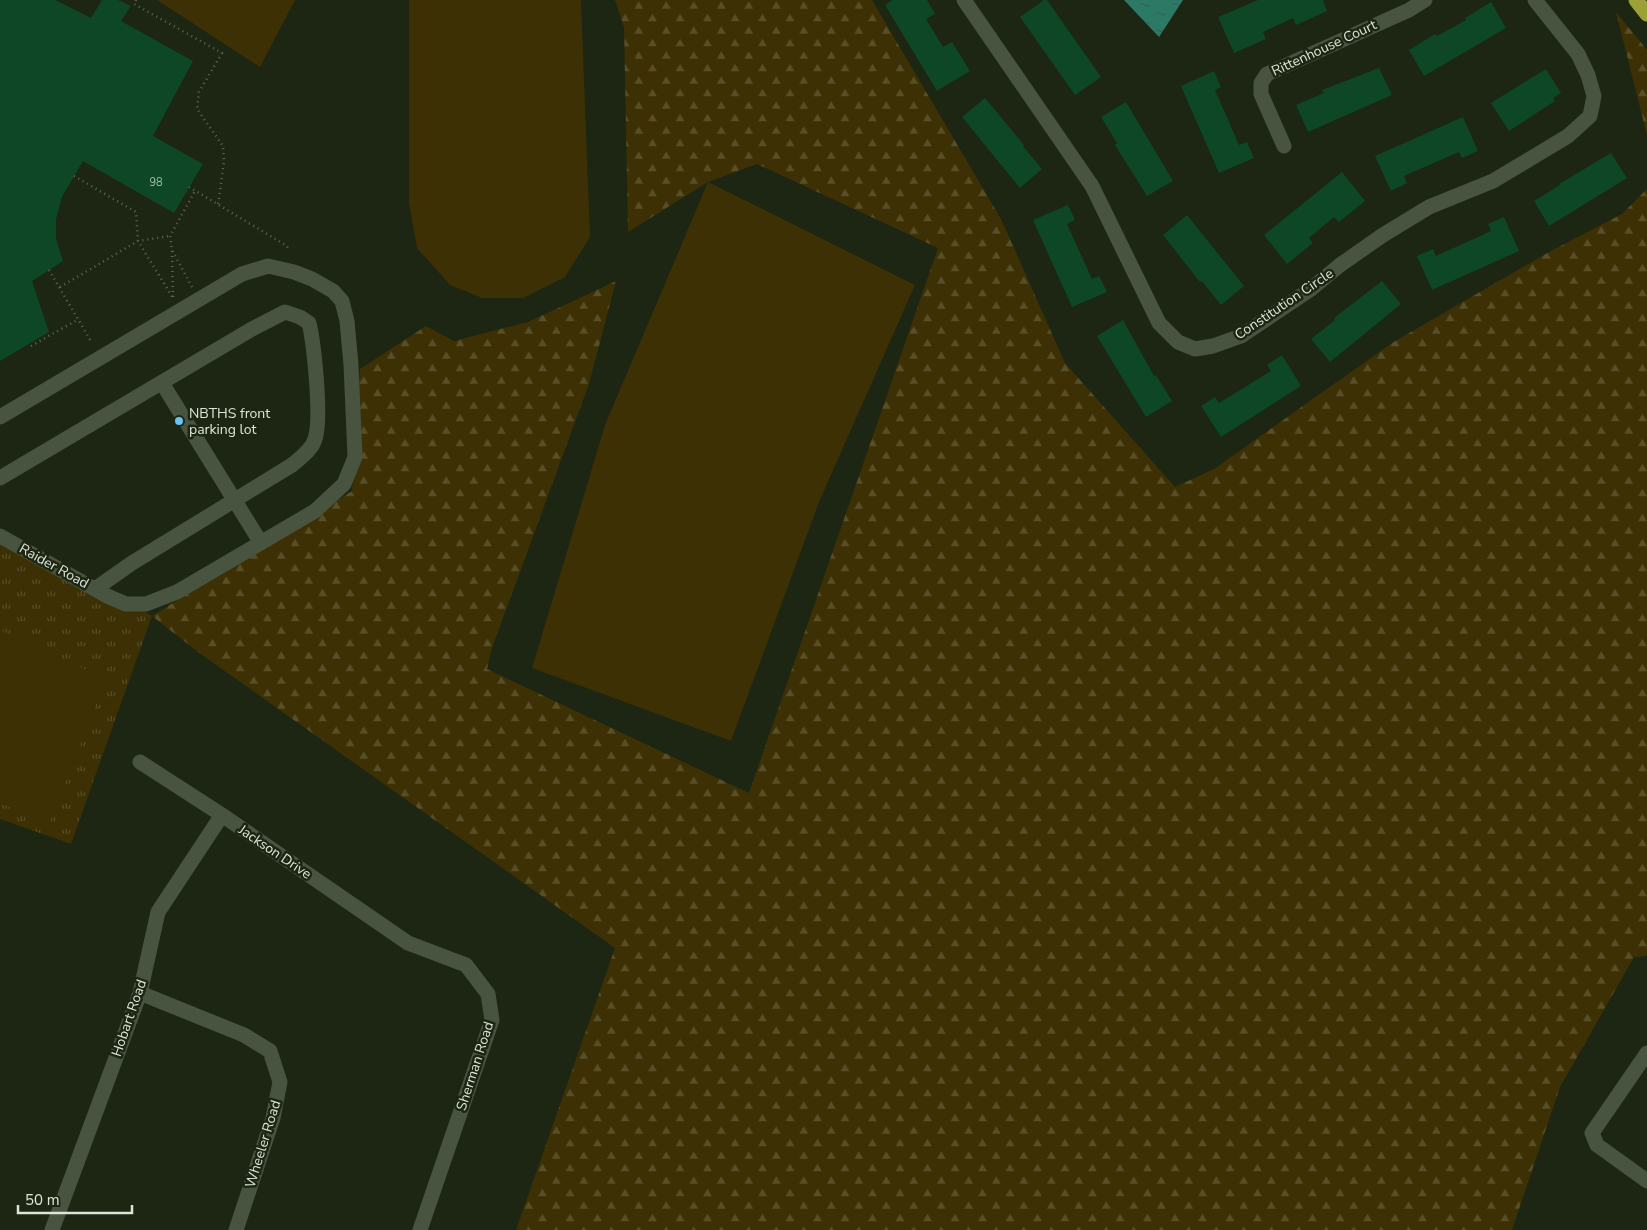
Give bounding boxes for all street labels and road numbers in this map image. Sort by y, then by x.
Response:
street label: Rittenhouse Court [1268,15,1380,81]
street label: Constitution Circle [1231,264,1337,344]
street label: Raider Road [16,539,92,593]
street label: Jackson Drive [234,820,315,884]
street label: Hobart Road [107,977,151,1059]
street label: Sherman Road [452,1019,498,1113]
street label: Wheeler Road [241,1098,285,1190]

